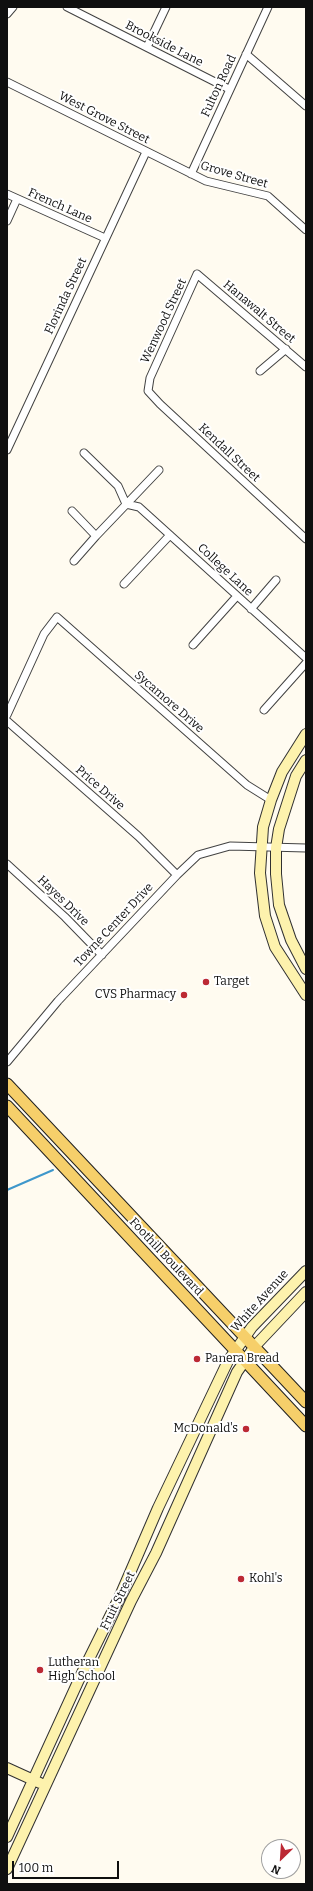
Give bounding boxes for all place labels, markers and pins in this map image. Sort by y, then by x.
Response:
place label: Target [214,975,249,989]
marker: Target [201,977,211,987]
place label: CVS Pharmacy [95,988,176,1002]
marker: CVS Pharmacy [179,990,189,1000]
place label: Panera Bread [205,1352,279,1366]
marker: Panera Bread [192,1354,202,1364]
place label: McDonald's [174,1422,238,1436]
marker: McDonald's [241,1424,251,1434]
place label: Kohl's [249,1572,282,1586]
marker: Kohl's [236,1574,246,1584]
place label: Lutheran High School [48,1656,115,1684]
marker: Lutheran High School [35,1665,45,1675]

